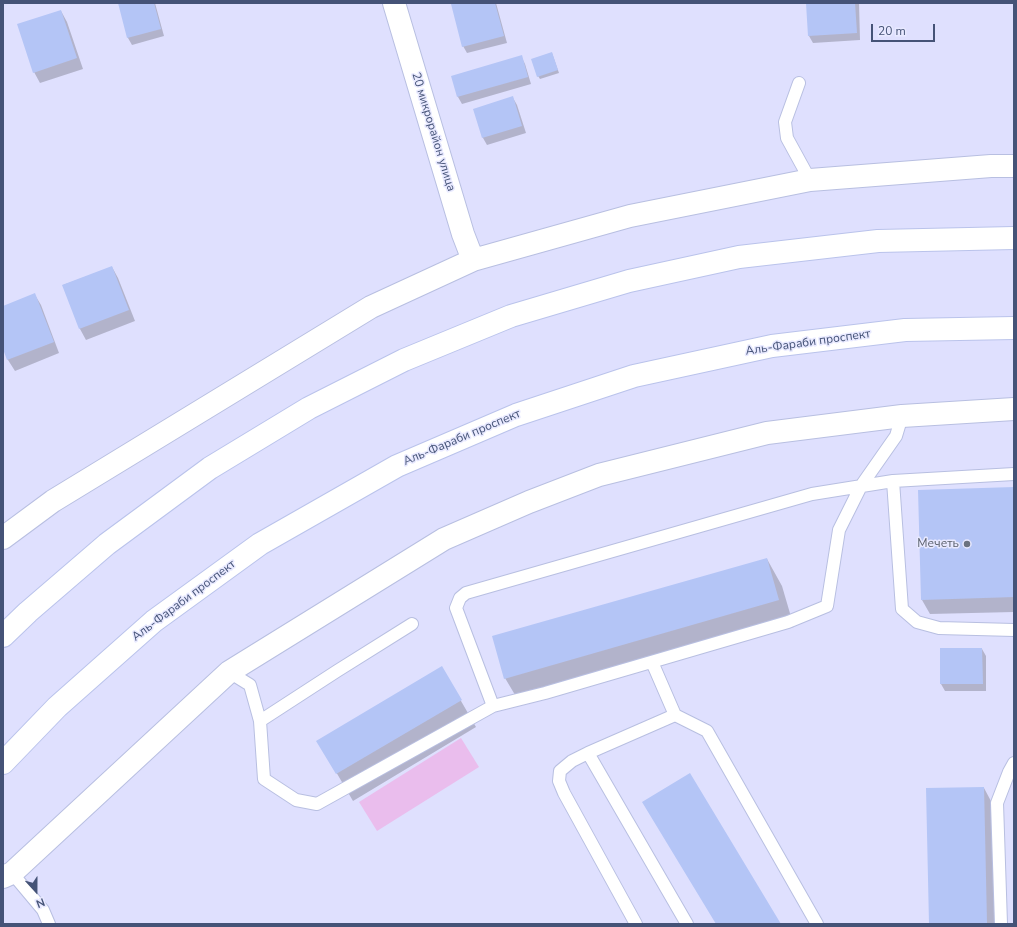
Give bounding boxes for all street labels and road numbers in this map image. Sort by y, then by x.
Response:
street label: 20 микрорайон улица [408,71,458,193]
street label: Аль-Фараби проспект [745,327,871,359]
street label: Аль-Фараби проспект [401,407,523,469]
street label: Аль-Фараби проспект [129,557,239,645]

